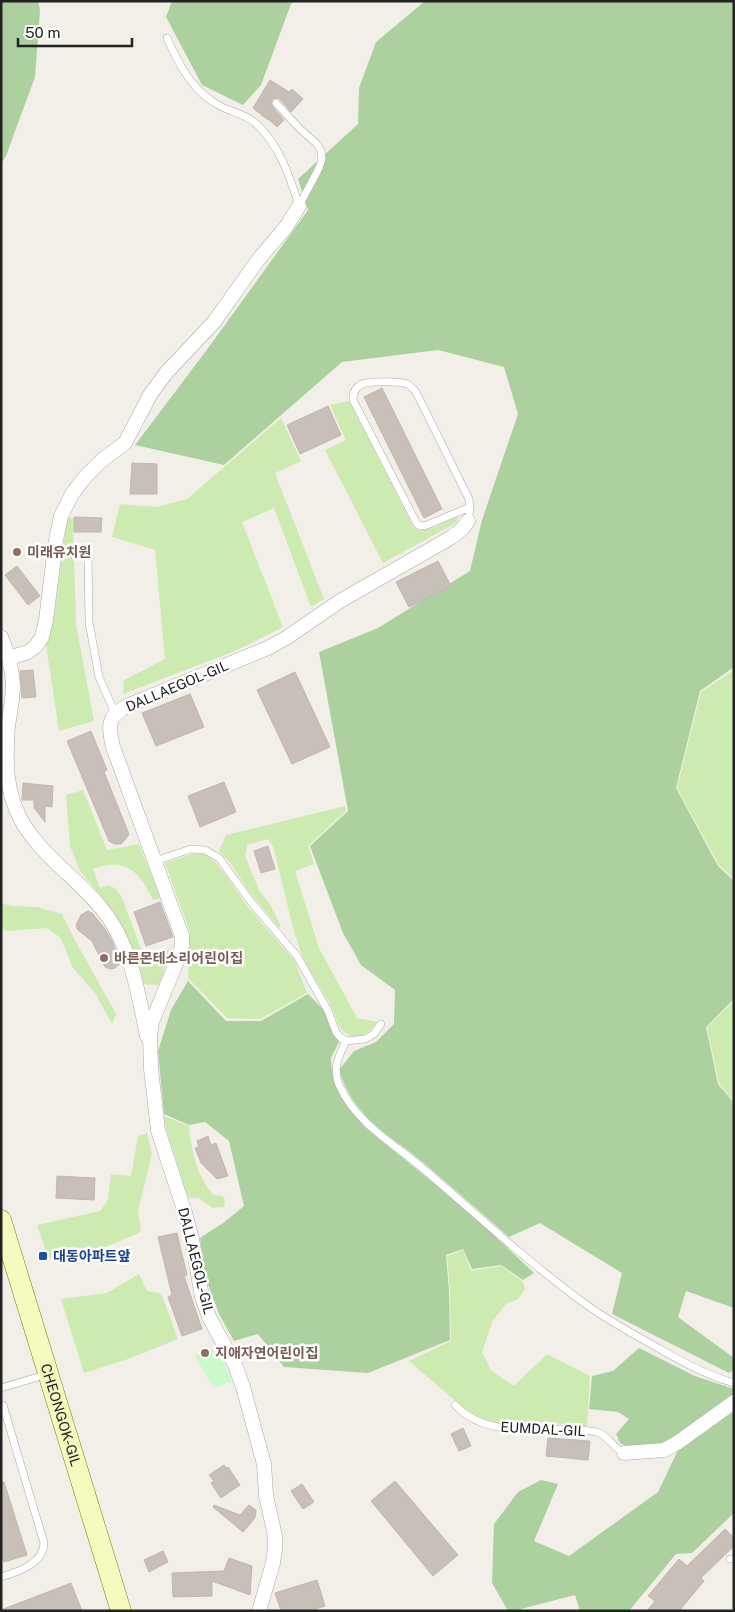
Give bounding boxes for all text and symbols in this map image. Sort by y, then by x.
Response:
scale bar [18,15,131,47]
text: 50 m [25,24,60,41]
place label: 미래유치원 [27,544,91,560]
marker: 미래유치원 [11,546,23,558]
street label: DALLAEGOL-GIL [123,657,231,715]
place label: 바른몬테소리어린이집 [114,950,243,966]
marker: 바른몬테소리어린이집 [98,952,110,964]
street label: DALLAEGOL-GIL [175,1206,217,1316]
place label: 대동아파트앞 [53,1248,130,1264]
marker: 대동아파트앞 [37,1250,49,1262]
place label: 지애자연어린이집 [215,1345,318,1361]
marker: 지애자연어린이집 [199,1347,211,1359]
street label: CHEONGOK-GIL [38,1362,84,1468]
street label: EUMDAL-GIL [500,1419,586,1439]

